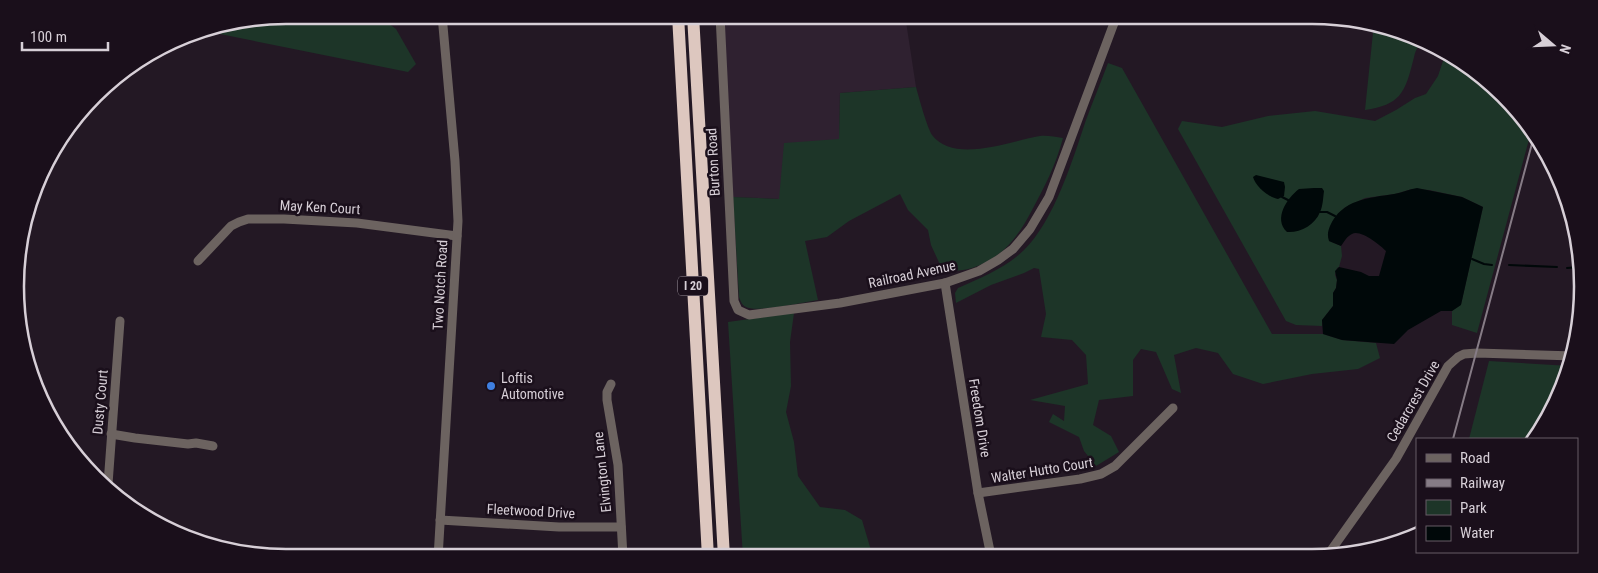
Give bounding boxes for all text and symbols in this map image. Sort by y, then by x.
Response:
scale bar [22,20,109,52]
north arrow [1528,20,1578,70]
text: 100 m [30,28,67,46]
text: N [1556,43,1574,56]
street label: Burton Road [703,128,723,196]
street label: May Ken Court [279,197,361,217]
street label: Two Notch Road [430,239,450,331]
street label: Railroad Avenue [867,257,958,291]
road number: I 20 [678,276,708,296]
street label: Cedarcrest Drive [1383,357,1443,444]
street label: Dusty Court [89,369,111,435]
place label: Loftis Automotive [501,370,565,402]
street label: Freedom Drive [966,377,994,459]
marker: Loftis Automotive [485,380,497,392]
street label: Elvington Lane [590,431,614,513]
legend [1416,438,1578,553]
text: Road [1460,449,1490,467]
street label: Walter Hutto Court [990,454,1094,486]
text: Railway [1460,474,1505,492]
text: Park [1460,499,1487,517]
street label: Fleetwood Drive [486,501,576,521]
text: Water [1460,524,1495,542]

